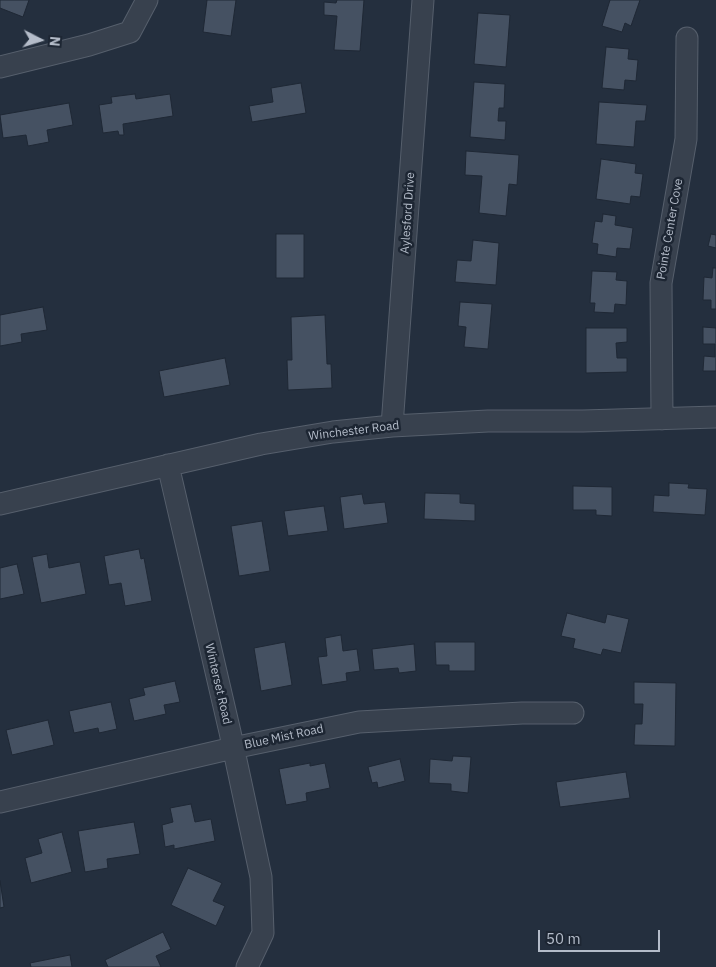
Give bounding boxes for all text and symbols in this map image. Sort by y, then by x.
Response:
north arrow [15,15,65,65]
text: N [46,35,64,47]
street label: Aylesford Drive [398,172,418,254]
street label: Pointe Center Cove [654,177,686,281]
street label: Winchester Road [308,418,400,444]
street label: Winterset Road [202,642,234,726]
street label: Blue Mist Road [243,722,325,752]
scale bar [541,920,664,952]
text: 50 m [546,929,581,948]

